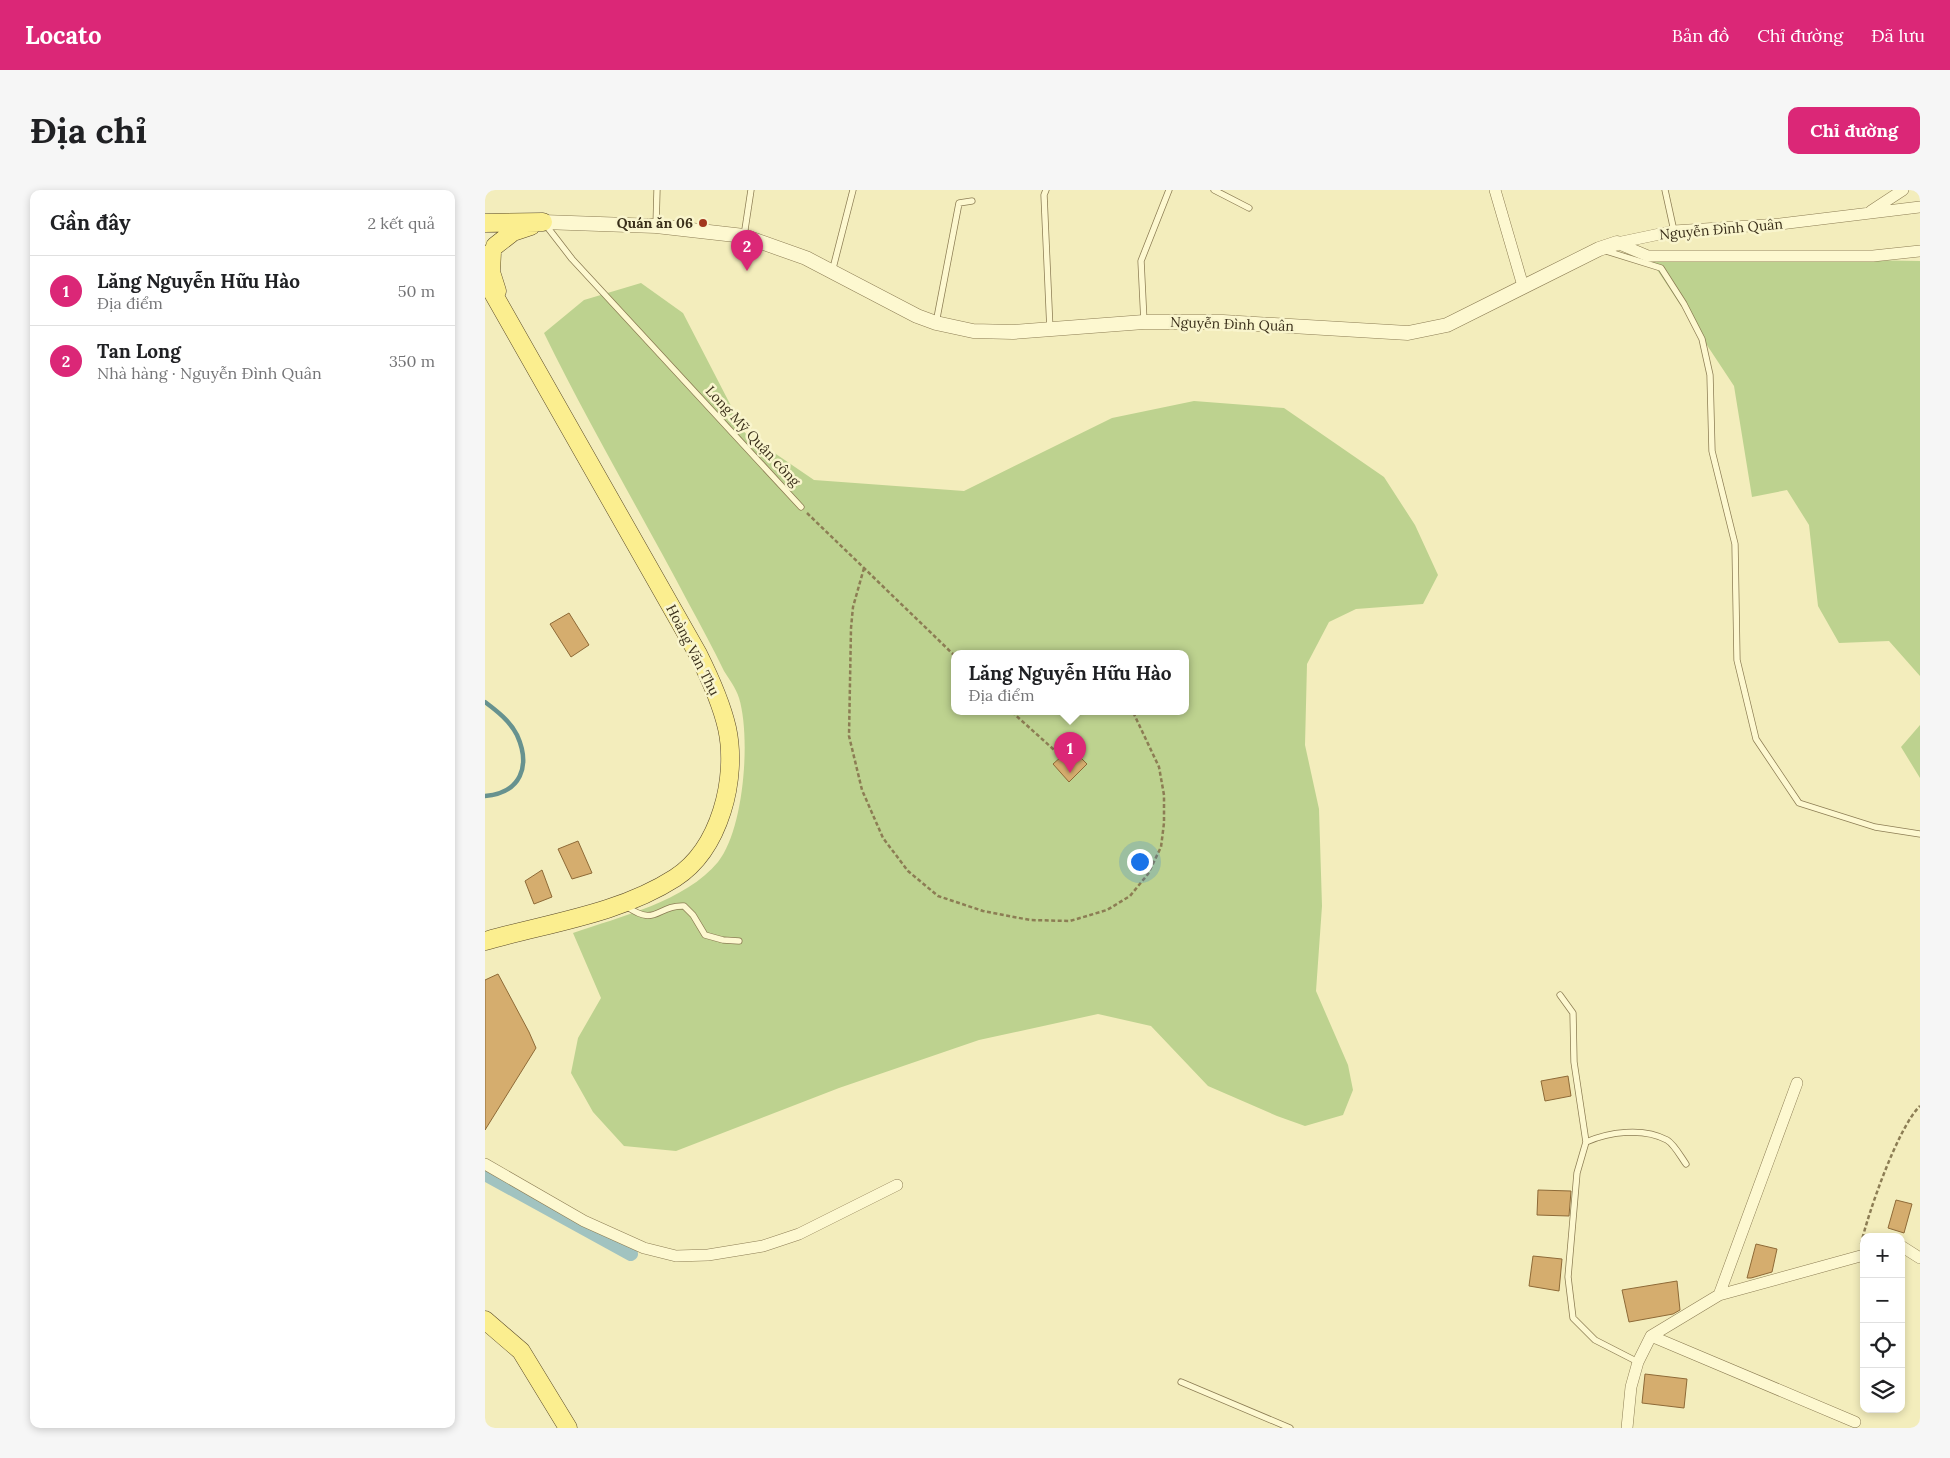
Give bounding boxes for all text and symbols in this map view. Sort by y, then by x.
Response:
text: Locato [25,20,102,51]
text: Bản đồ [1672,24,1729,47]
text: Chỉ đường [1757,24,1843,47]
text: Đã lưu [1871,24,1925,47]
button: Chỉ đường [1788,107,1920,154]
text: Địa chỉ [30,108,147,153]
text: Gần đây [50,209,131,236]
text: 2 kết quả [368,213,435,233]
place label: Quán ăn 06 [617,214,693,232]
street label: Nguyễn Đình Quân [1658,215,1784,243]
marker: Quán ăn 06 [697,217,709,229]
pin: 2 [731,230,763,271]
text: Lăng Nguyễn Hữu Hào [97,269,300,293]
text: 1 [63,281,69,301]
text: 50 m [398,281,435,301]
text: Địa điểm [97,293,163,313]
street label: Nguyễn Đình Quân [1170,313,1295,335]
text: Tan Long [97,339,181,363]
text: 2 [62,351,70,371]
text: 350 m [389,351,435,371]
text: Nhà hàng · Nguyễn Đình Quân [97,363,322,383]
street label: Long Mỹ Quận công [702,382,804,490]
street label: Hoàng Văn Thụ [662,601,724,699]
popup [951,650,1189,715]
text: Lăng Nguyễn Hữu Hào [969,661,1171,685]
text: Địa điểm [969,685,1034,705]
pin: 1 [1054,732,1086,773]
your location [1127,849,1153,875]
map controls [1860,1233,1905,1413]
button: + [1860,1233,1905,1278]
button: − [1860,1278,1905,1323]
button: locate [1860,1323,1905,1368]
button: layers [1860,1368,1905,1413]

